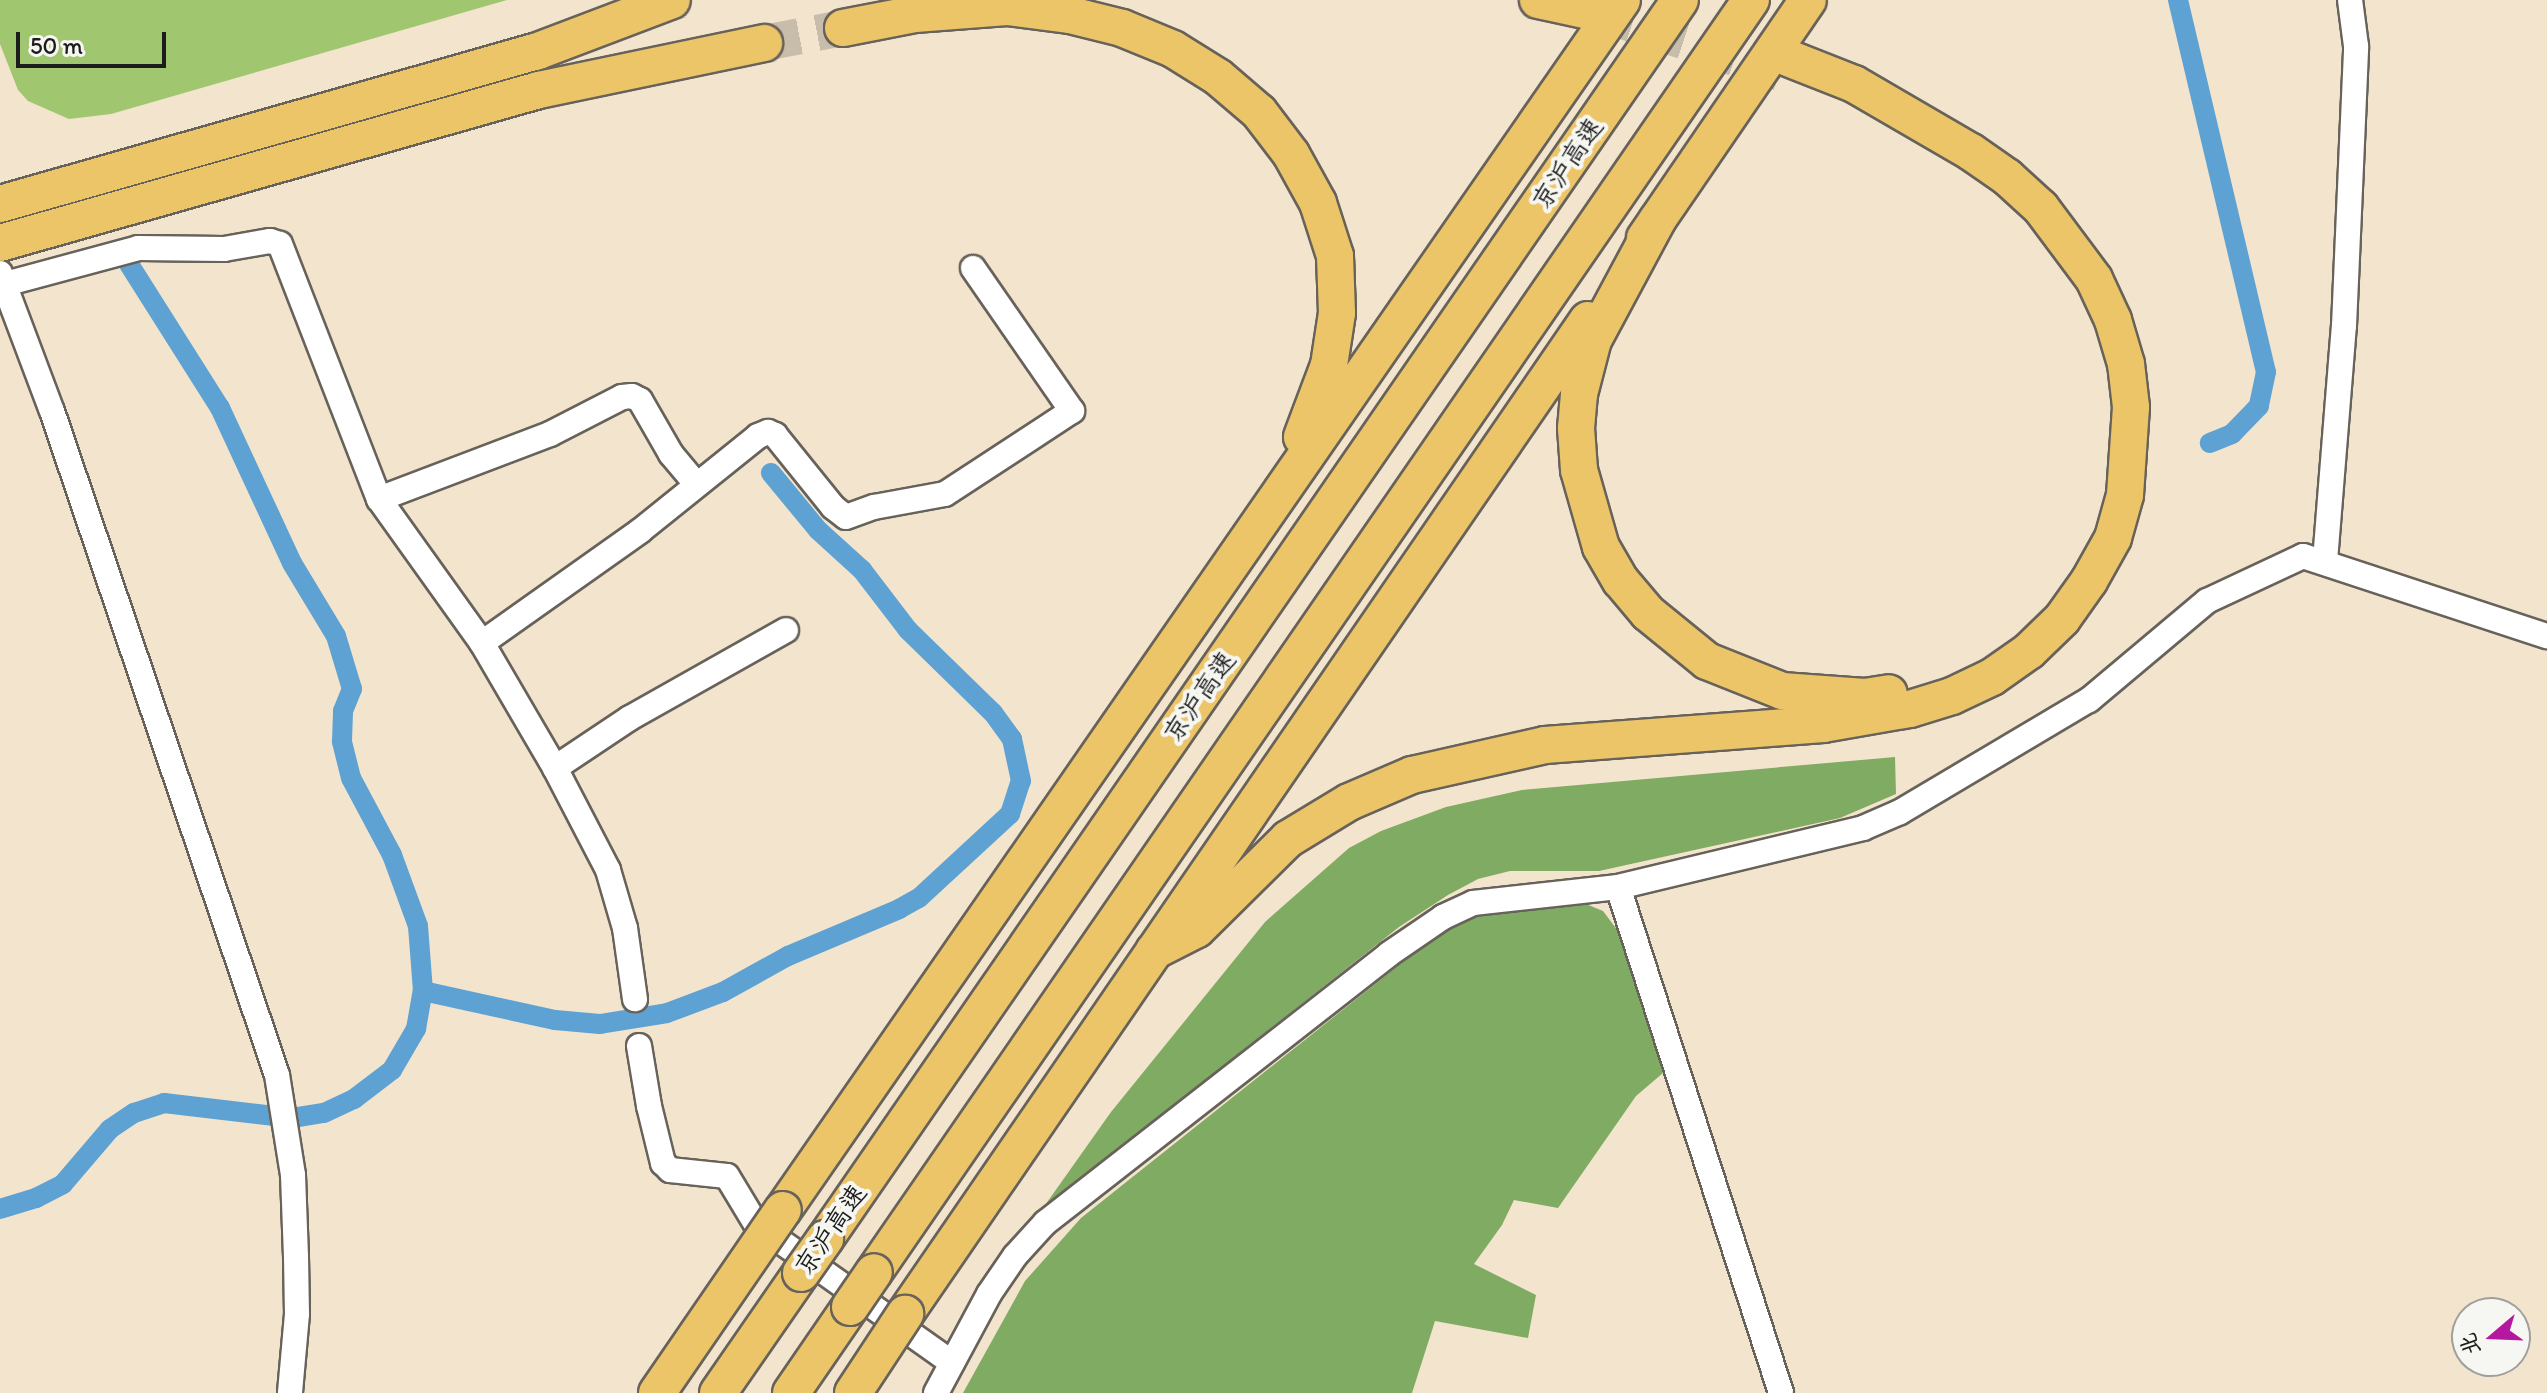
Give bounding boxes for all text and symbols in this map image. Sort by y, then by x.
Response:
scale bar [20,16,170,66]
text: 50 m [30,31,83,60]
street label: 京沪高速 [1526,112,1610,216]
street label: 京沪高速 [1157,645,1243,749]
street label: 京沪高速 [788,1178,874,1282]
north arrow [2451,1297,2531,1377]
text: 北 [2453,1330,2486,1359]

